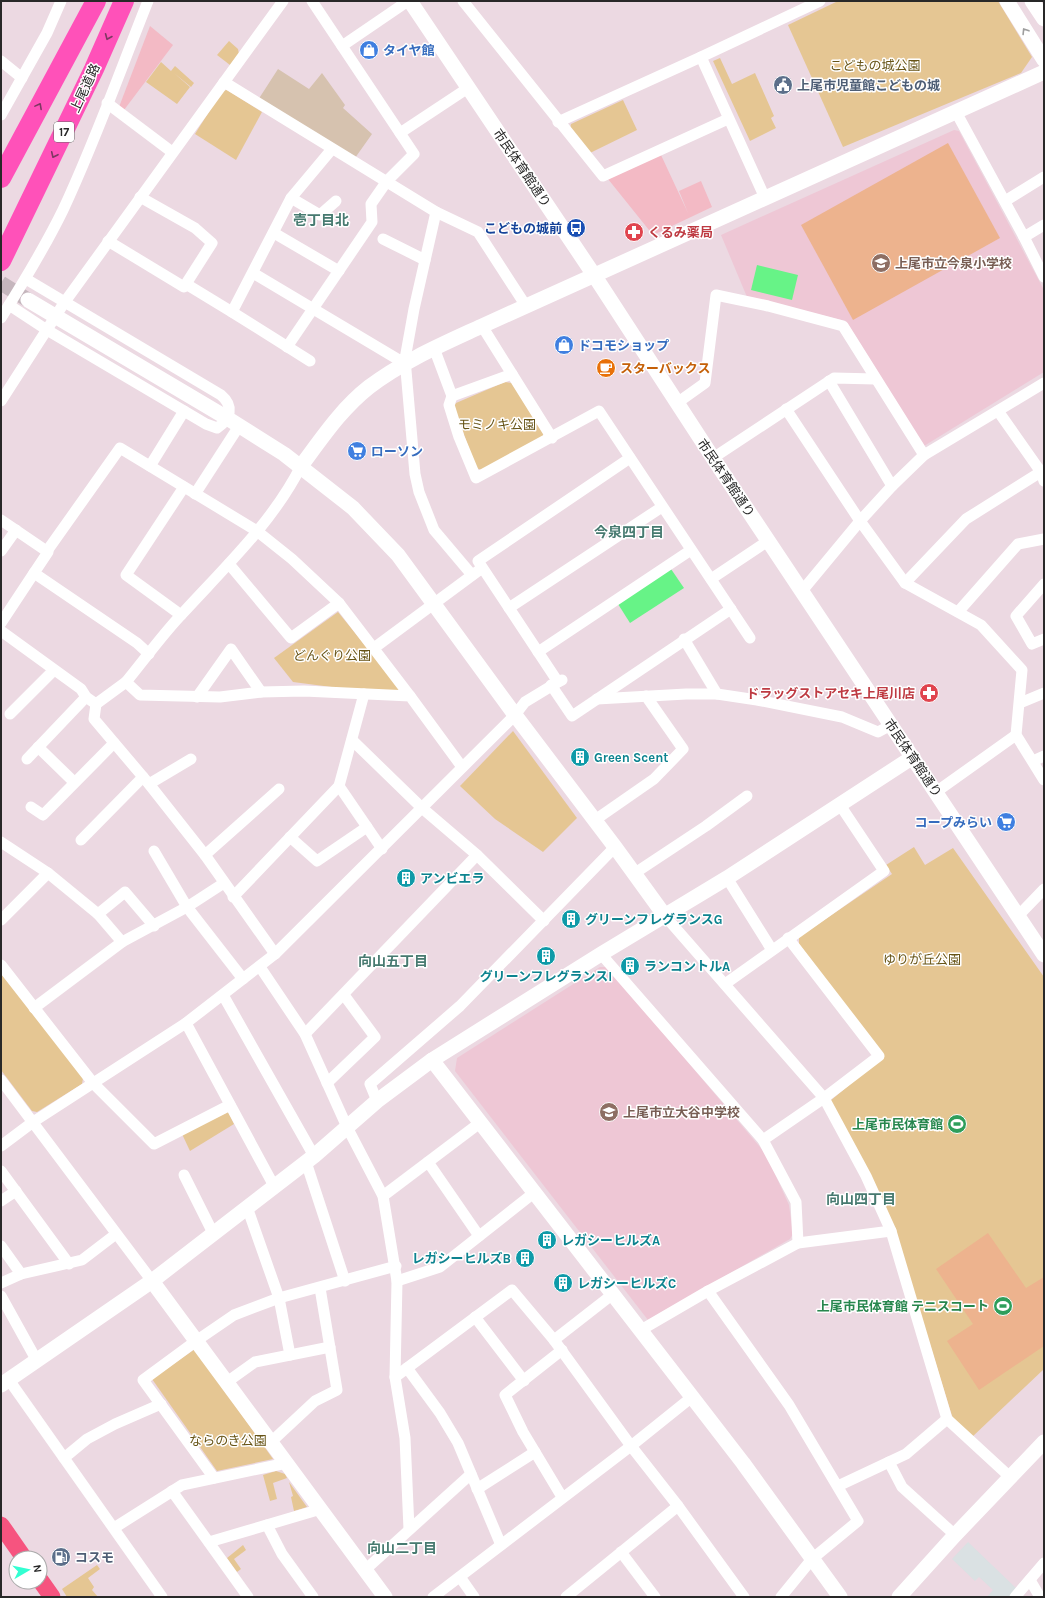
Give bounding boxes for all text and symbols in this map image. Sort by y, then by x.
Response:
one-way arrow [1023,28,1030,35]
one-way arrow [105,33,113,40]
shop icon: タイヤ館 [358,39,380,61]
place label: タイヤ館 [383,43,435,58]
park label: こどもの城公園 [829,58,921,73]
street label: 上尾道路 [67,61,103,115]
public building icon: 上尾市児童館こどもの城 [772,74,794,96]
place label: 上尾市児童館こどもの城 [797,78,940,93]
one-way arrow [34,103,42,110]
road number: 17 [54,122,74,142]
street label: 市民体育館通り [490,126,554,210]
one-way arrow [51,150,59,158]
district label: 壱丁目北 [293,212,349,229]
bus stop icon: こどもの城前 [565,217,587,239]
place label: こどもの城前 [484,221,562,236]
pharmacy icon: くるみ薬局 [623,221,645,243]
place label: くるみ薬局 [648,225,713,240]
school or university icon: 上尾市立今泉小学校 [870,252,892,274]
place label: 上尾市立今泉小学校 [895,256,1012,271]
shop icon: ドコモショップ [553,334,575,356]
place label: ドコモショップ [578,338,669,353]
cafe icon: スターバックス [595,357,617,379]
place label: スターバックス [620,361,710,376]
park label: モミノキ公園 [458,417,536,432]
street label: 市民体育館通り [694,436,758,520]
supermarket icon: ローソン [346,440,368,462]
place label: ローソン [371,444,423,459]
district label: 今泉四丁目 [594,524,664,541]
park label: どんぐり公園 [293,648,371,663]
pharmacy icon: ドラッグストアセキ上尾川店 [918,682,940,704]
place label: ドラッグストアセキ上尾川店 [746,686,915,701]
street label: 市民体育館通り [881,716,945,800]
building icon: Green Scent [569,746,591,768]
place label: Green Scent [594,750,668,765]
supermarket icon: コープみらい [995,811,1017,833]
place label: コープみらい [915,815,992,830]
building icon: アンビエラ [395,867,417,889]
place label: アンビエラ [420,871,484,886]
building icon: グリーンフレグランスG [560,908,582,930]
place label: グリーンフレグランスG [585,912,723,927]
building icon: グリーンフレグランスI [535,945,557,967]
park label: ゆりが丘公園 [883,952,961,967]
district label: 向山五丁目 [358,953,428,970]
building icon: ランコントルA [619,955,641,977]
place label: ランコントルA [644,959,730,974]
place label: グリーンフレグランスI [480,969,612,984]
school or university icon: 上尾市立大谷中学校 [598,1101,620,1123]
place label: 上尾市立大谷中学校 [623,1105,740,1120]
sports icon: 上尾市民体育館 [946,1113,968,1135]
place label: 上尾市民体育館 [852,1117,943,1132]
district label: 向山四丁目 [826,1191,896,1208]
building icon: レガシーヒルズA [536,1229,558,1251]
place label: レガシーヒルズA [561,1233,660,1248]
building icon: レガシーヒルズB [514,1247,536,1269]
place label: レガシーヒルズB [412,1251,511,1266]
building icon: レガシーヒルズC [552,1272,574,1294]
place label: レガシーヒルズC [577,1276,676,1291]
sports icon: 上尾市民体育館 テニスコート [992,1295,1014,1317]
place label: 上尾市民体育館 テニスコート [817,1299,989,1314]
park label: ならのき公園 [189,1433,267,1448]
district label: 向山二丁目 [367,1540,437,1557]
fuel station icon: コスモ [50,1546,72,1568]
north arrow [8,1550,48,1590]
place label: コスモ [75,1550,114,1565]
text: N [30,1564,44,1573]

